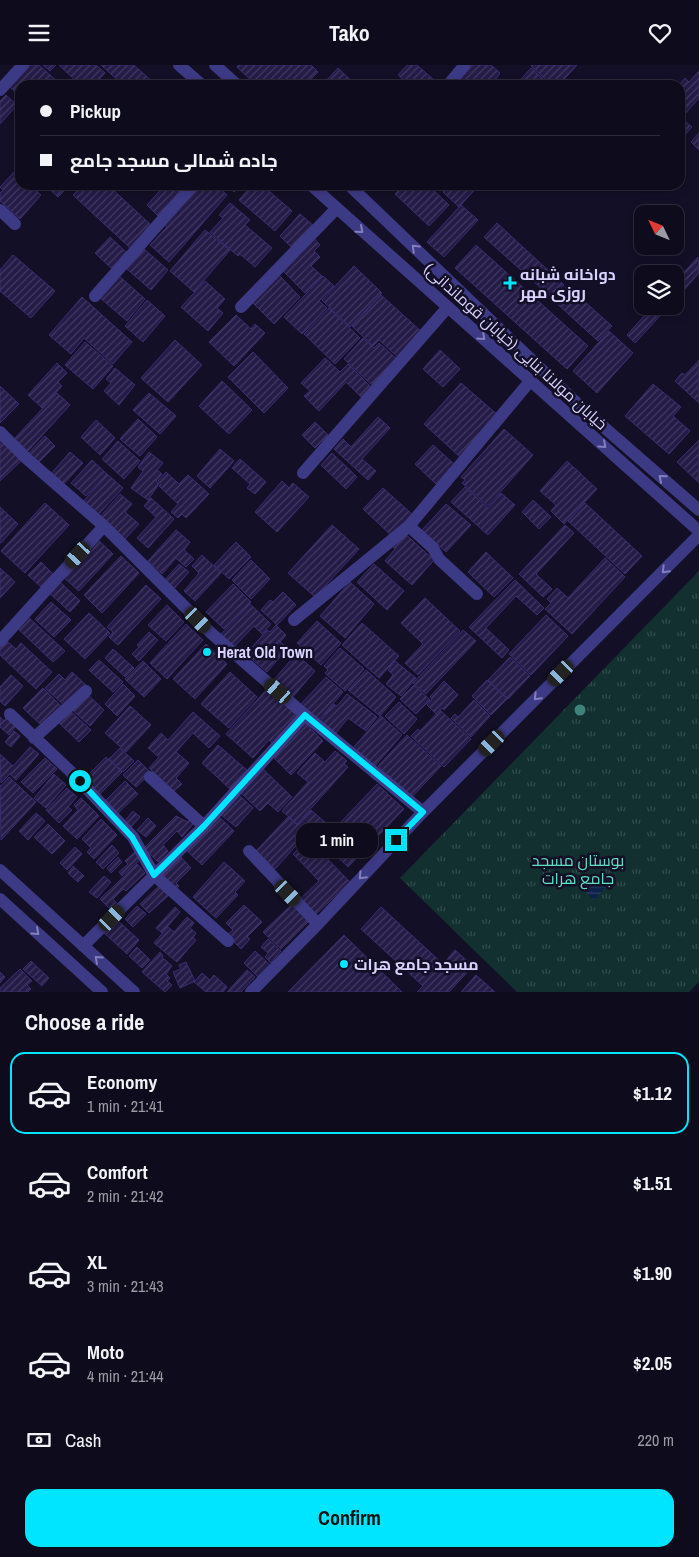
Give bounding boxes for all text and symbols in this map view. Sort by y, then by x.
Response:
text: Tako [329,18,370,48]
icon: menu [25,19,53,47]
icon: heart [646,19,674,47]
text: Pickup [70,98,121,124]
text: جاده شمالی مسجد جامع [70,147,278,173]
north arrow [634,205,684,255]
map controls [634,205,684,315]
one-way arrow [354,224,363,233]
one-way arrow [412,245,421,254]
street label: خیابان مولانا بنایی (خیابان قوماندانی) [420,258,612,434]
place label: دواخانه شبانه روزی مهر [519,263,616,303]
button: layers [634,265,684,315]
marker: دواخانه شبانه روزی مهر [504,277,516,289]
one-way arrow [476,331,485,340]
one-way arrow [597,439,606,448]
one-way arrow [659,475,668,484]
car [62,539,93,571]
one-way arrow [661,564,670,573]
car [182,604,213,636]
place label: Herat Old Town [217,641,313,663]
marker: Herat Old Town [201,646,213,658]
car [545,657,576,689]
car [261,675,294,707]
one-way arrow [534,691,543,700]
car [476,727,507,759]
route start [69,770,91,792]
callout: 1 min [296,823,378,857]
text: 1 min [320,829,354,851]
route end [385,829,407,851]
park label: بوستان مسجد جامع هرات [532,849,624,890]
one-way arrow [359,870,368,879]
car [272,877,303,909]
car [96,902,127,934]
one-way arrow [31,926,40,935]
place label: مسجد جامع هرات [354,953,479,975]
one-way arrow [95,956,104,965]
marker: مسجد جامع هرات [338,958,350,970]
text: Choose a ride [25,1007,144,1037]
text: Economy [87,1069,157,1095]
icon: car [27,1071,72,1116]
text: $1.12 [633,1080,672,1106]
text: 1 min · 21:41 [87,1095,164,1117]
text: Comfort [87,1159,148,1185]
icon: car [27,1161,72,1206]
text: $1.51 [633,1170,672,1196]
text: 2 min · 21:42 [87,1185,164,1207]
text: XL [87,1249,107,1275]
icon: car [27,1251,72,1296]
text: $1.90 [633,1260,672,1286]
text: 3 min · 21:43 [87,1275,164,1297]
text: Moto [87,1339,124,1365]
icon: car [27,1341,72,1386]
text: $2.05 [633,1350,672,1376]
text: 4 min · 21:44 [87,1365,164,1387]
icon: cash [25,1426,53,1454]
text: Cash [65,1427,101,1453]
text: 220 m [638,1429,674,1451]
button: Confirm [25,1489,674,1547]

